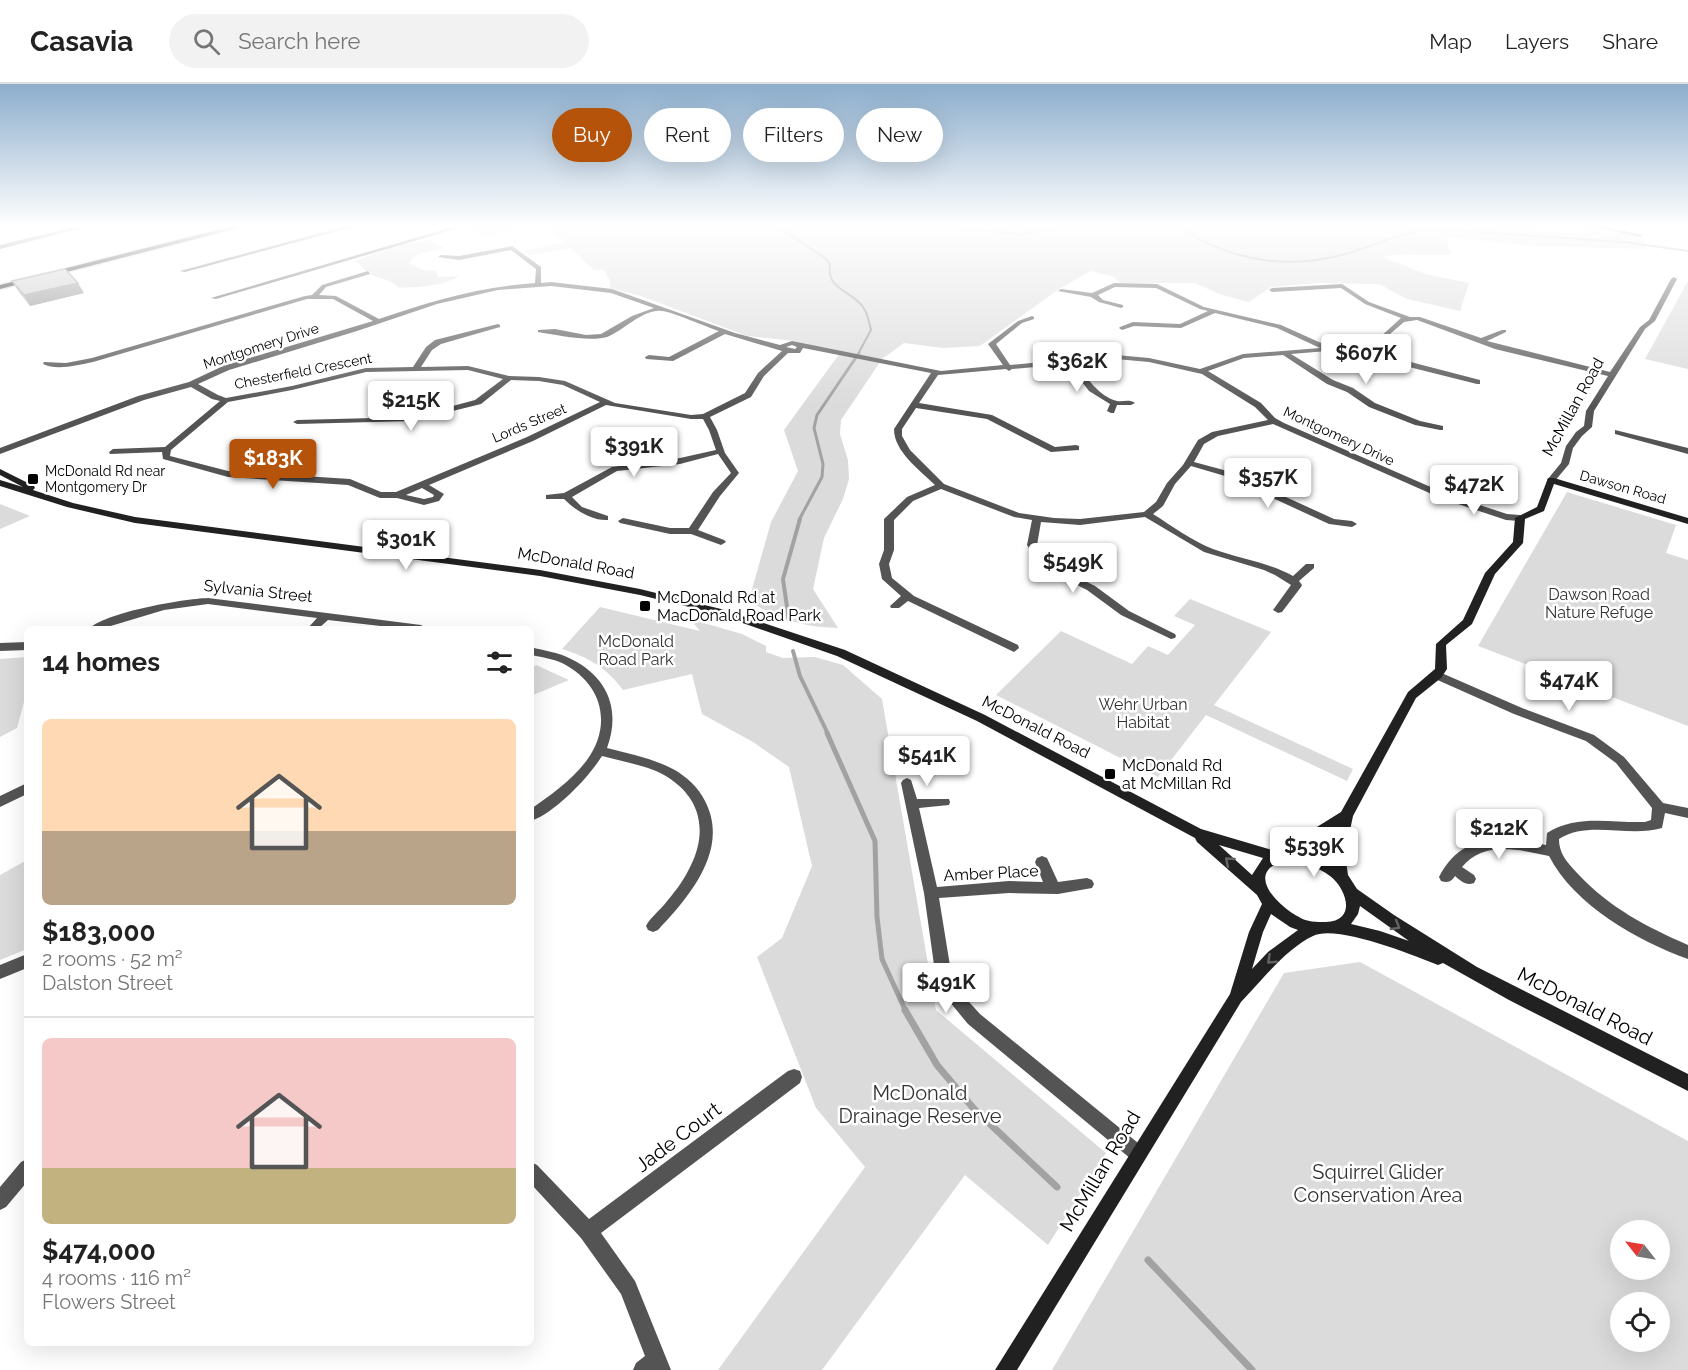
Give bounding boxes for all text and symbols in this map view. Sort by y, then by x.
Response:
search box [169,14,589,68]
text: Casavia [30,25,133,58]
icon: search [190,25,223,58]
text: Search here [238,28,360,54]
text: Map [1429,29,1472,54]
text: Layers [1505,29,1569,54]
text: Share [1602,29,1658,54]
chip: Buy [552,108,632,162]
chip: Rent [644,108,731,162]
chip: Filters [743,108,844,162]
chip: New [856,108,943,162]
street label: Montgomery Drive [201,320,321,372]
pin: $607K [1324,334,1408,385]
text: $607K [1335,341,1397,365]
pin: $362K [1035,342,1119,393]
text: $362K [1047,349,1107,373]
street label: Chesterfield Crescent [233,350,373,392]
street label: McMillan Road [1538,355,1608,459]
pin: $215K [369,381,453,432]
text: $215K [382,388,440,412]
street label: Lords Street [490,400,569,446]
street label: Montgomery Drive [1281,403,1397,469]
pin: $391K [592,427,676,478]
text: $391K [605,434,663,458]
pin: $183K [231,439,315,490]
text: $183K [243,446,303,470]
pin: $357K [1226,458,1310,509]
place label: McDonald Rd near Montgomery Dr [45,463,165,495]
text: $357K [1238,465,1298,489]
pin: $472K [1432,465,1516,516]
street label: Dawson Road [1578,467,1668,507]
marker: McDonald Rd near Montgomery Dr [26,472,40,486]
text: $472K [1444,472,1504,496]
pin: $301K [364,520,448,571]
text: $301K [376,527,436,551]
street label: McDonald Road [516,543,636,583]
pin: $549K [1031,543,1115,594]
text: $549K [1043,550,1103,574]
street label: Sylvania Street [203,576,314,606]
park label: Dawson Road Nature Refuge [1545,585,1653,622]
place label: McDonald Rd at MacDonald Road Park [657,588,822,625]
marker: McDonald Rd at MacDonald Road Park [638,599,652,613]
park label: McDonald Road Park [598,632,674,669]
icon: filters [483,646,516,679]
text: 14 homes [42,647,160,677]
pin: $474K [1527,661,1611,712]
text: $474K [1539,668,1599,692]
street label: McDonald Road [979,692,1093,762]
park label: Wehr Urban Habitat [1098,695,1188,732]
pin: $541K [885,736,969,787]
text: $541K [898,743,956,767]
place label: McDonald Rd at McMillan Rd [1122,756,1231,793]
icon: home [225,758,333,866]
marker: McDonald Rd at McMillan Rd [1103,767,1117,781]
pin: $212K [1457,809,1541,860]
text: $212K [1470,816,1528,840]
pin: $539K [1272,827,1356,878]
text: $539K [1284,834,1344,858]
one-way arrow [1225,857,1236,868]
street label: Amber Place [943,861,1039,885]
text: $183,000 [42,917,155,947]
one-way arrow [1390,918,1401,929]
text: 2 rooms · 52 m² [42,947,183,971]
one-way arrow [1268,952,1279,963]
street label: McDonald Road [1514,962,1656,1050]
pin: $491K [904,963,988,1014]
text: $491K [916,970,976,994]
text: Dalston Street [42,971,173,995]
icon: home [225,1077,333,1185]
park label: McDonald Drainage Reserve [838,1081,1002,1128]
street label: Jade Court [631,1097,726,1177]
street label: McMillan Road [1054,1106,1146,1236]
park label: Squirrel Glider Conservation Area [1294,1160,1462,1207]
north arrow [1610,1220,1670,1280]
map controls [1610,1220,1670,1352]
text: $474,000 [42,1236,156,1266]
text: 4 rooms · 116 m² [42,1266,191,1290]
text: Flowers Street [42,1290,176,1314]
button: locate [1610,1292,1670,1352]

